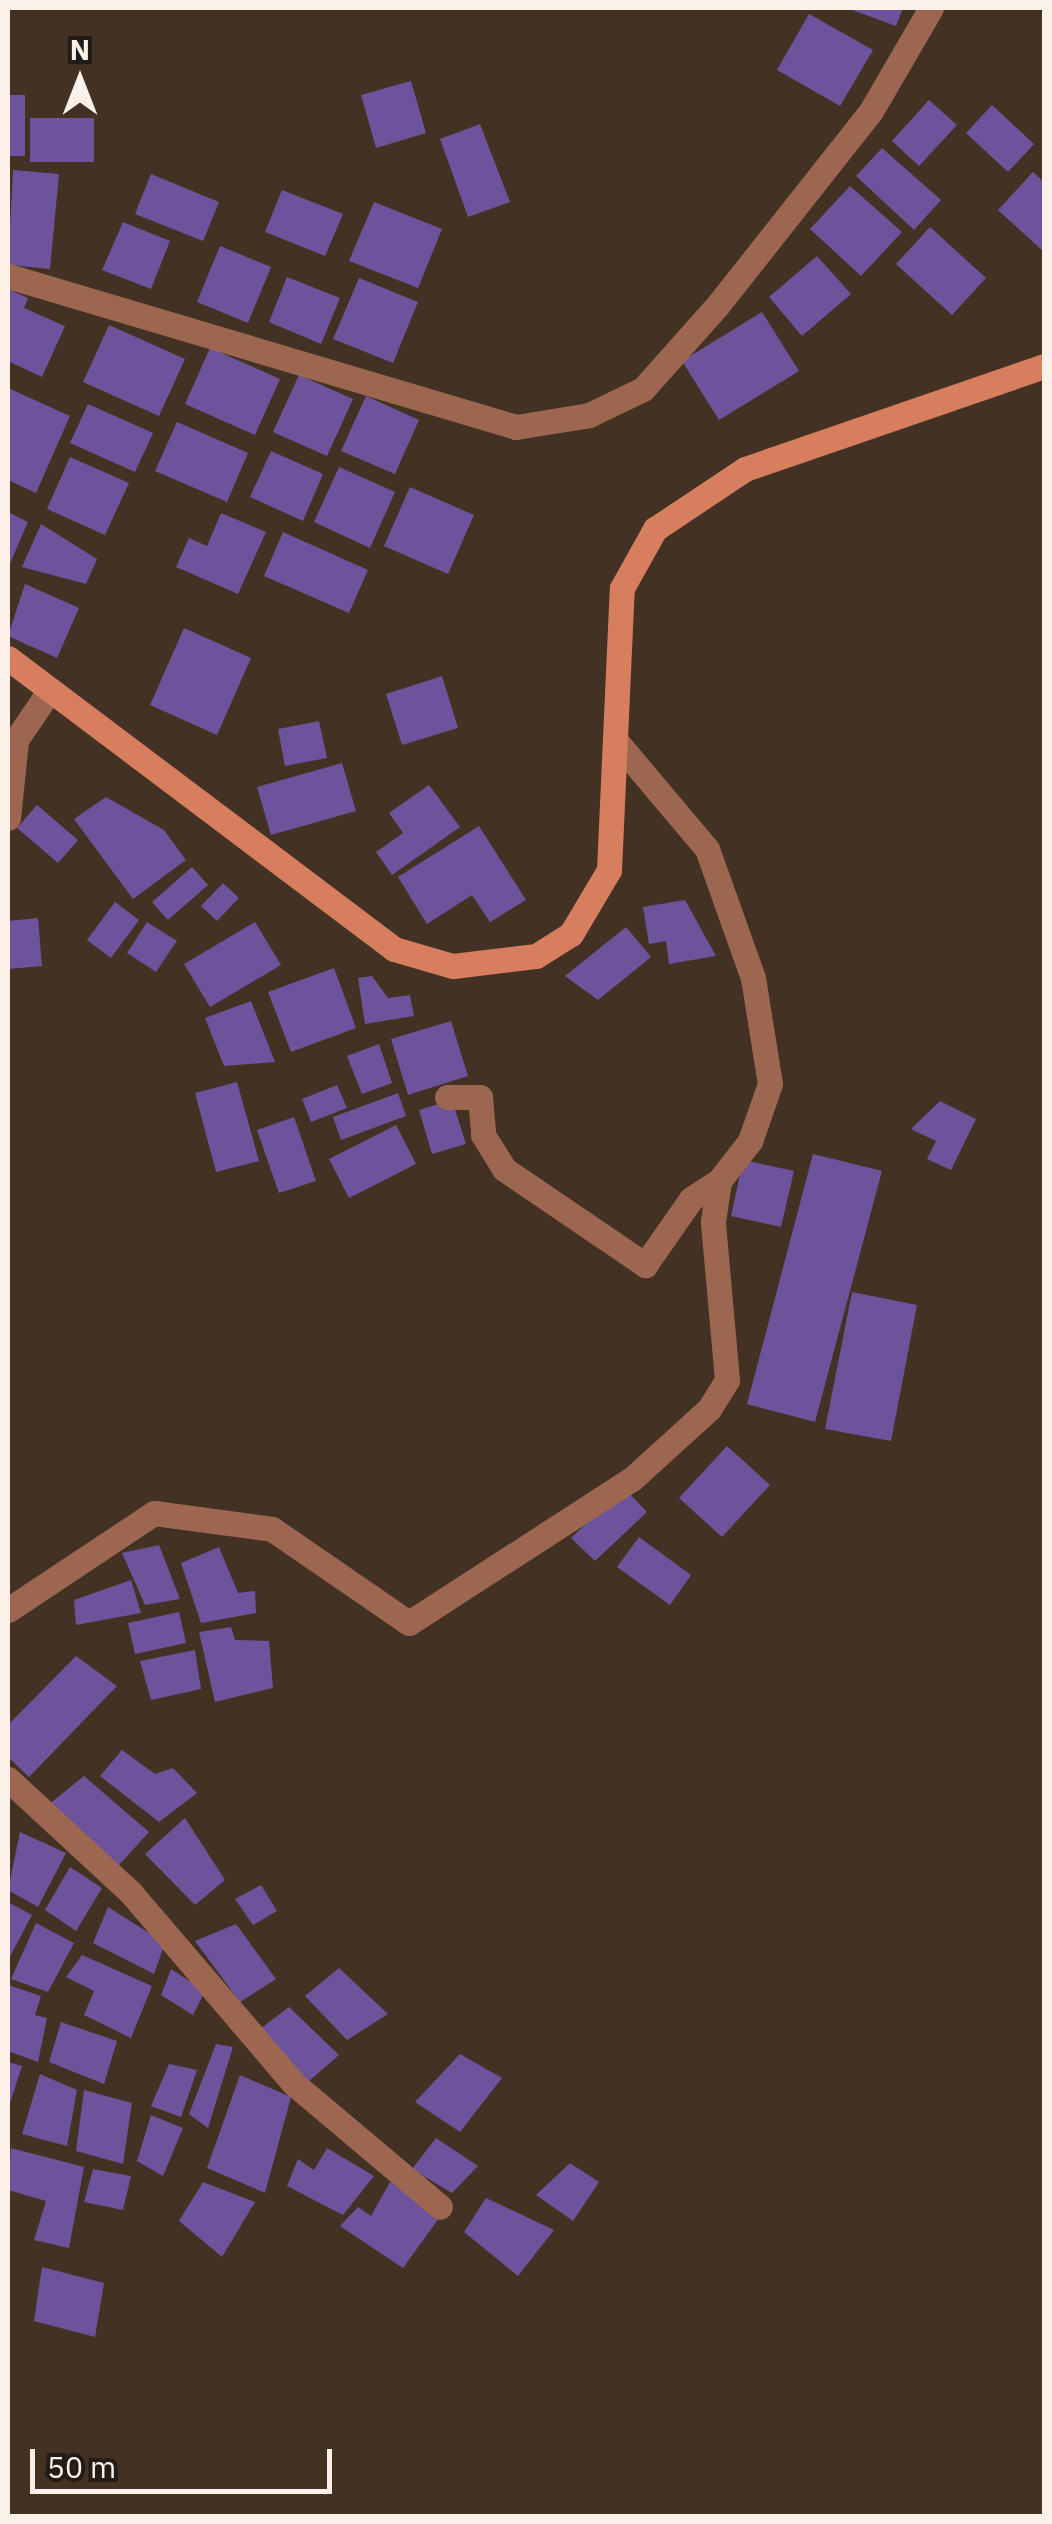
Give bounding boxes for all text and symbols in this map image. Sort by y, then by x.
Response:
north arrow [30,30,130,130]
text: N [70,31,90,68]
scale bar [35,2429,338,2491]
text: 50 m [47,2447,116,2486]

